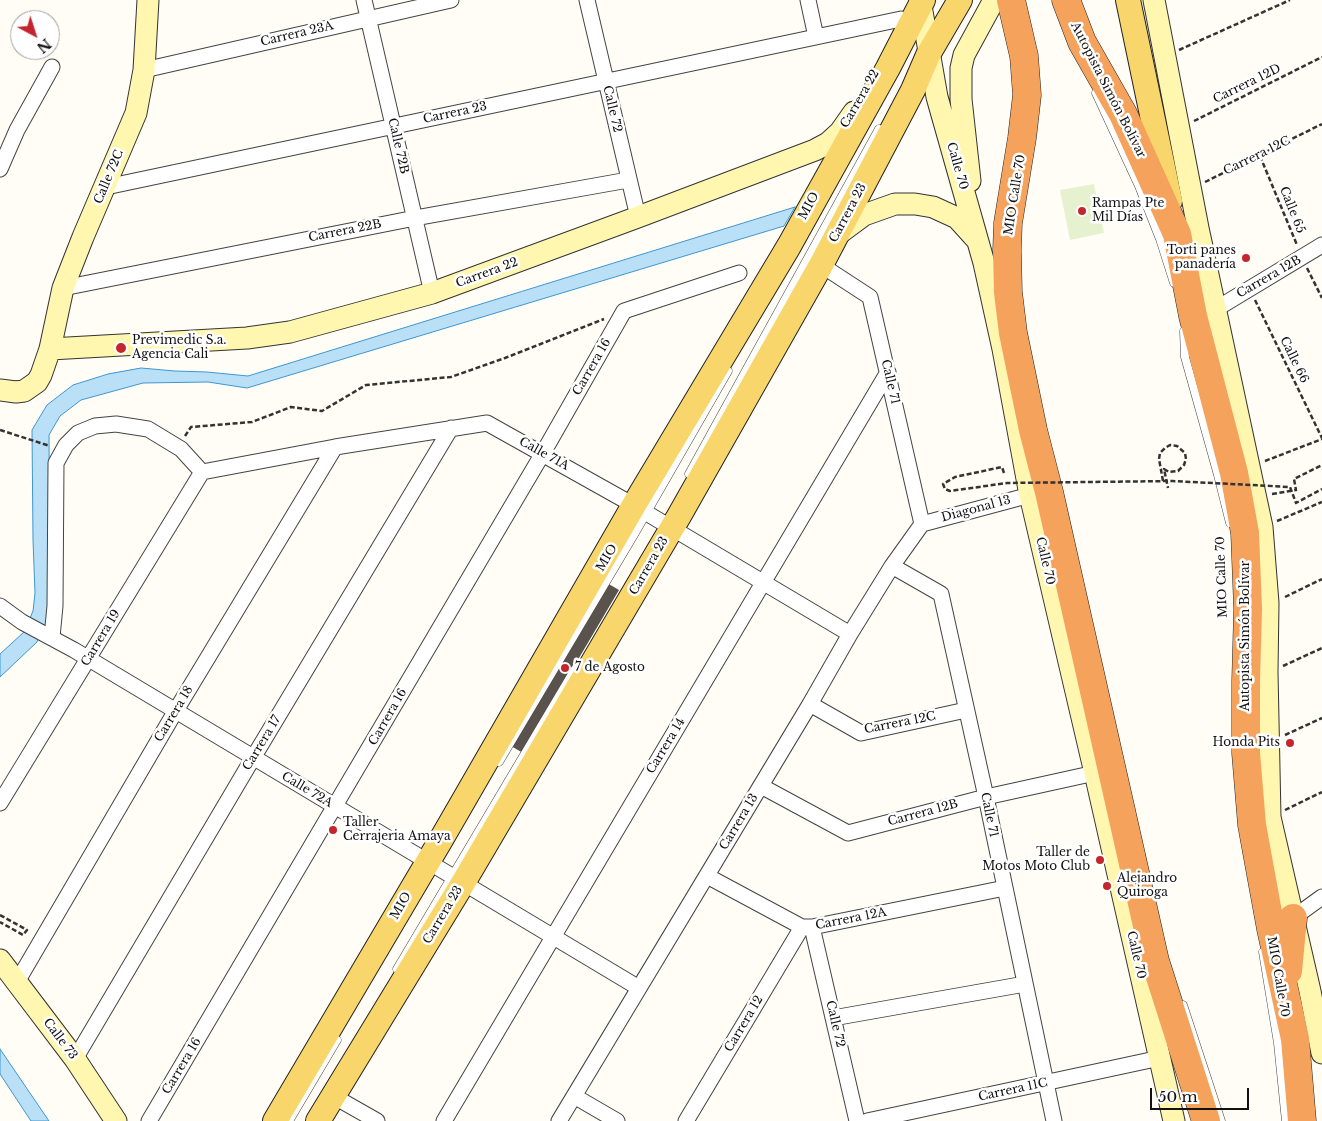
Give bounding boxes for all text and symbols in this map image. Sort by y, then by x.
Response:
north arrow [10,10,60,60]
street label: Carrera 23A [259,19,335,49]
street label: Autopista Simón Bolívar [1067,20,1149,160]
text: N [33,35,55,57]
street label: Carrera 12D [1211,61,1283,107]
street label: Carrera 22 [837,67,883,131]
street label: Calle 72 [600,84,624,134]
street label: Carrera 23 [422,99,488,127]
street label: Calle 72B [385,117,411,175]
street label: Carrera 12C [1221,134,1293,178]
street label: Calle 70 [943,140,971,192]
street label: Calle 72C [91,148,127,206]
street label: MIO Calle 70 [1002,154,1028,236]
street label: Carrera 23 [826,181,870,245]
street label: Calle 65 [1276,185,1308,235]
street label: MIO [796,190,822,222]
place label: Rampas Pte Mil Días [1092,197,1164,225]
marker: Rampas Pte Mil Días [1076,205,1088,217]
street label: Carrera 22B [307,217,383,245]
place label: Torti panes panadería [1167,244,1236,272]
marker: Torti panes panadería [1240,252,1252,264]
street label: Carrera 12B [1234,253,1304,301]
street label: Carrera 22 [454,255,520,291]
place label: Previmedic S.a. Agencia Cali [132,334,227,362]
street label: Calle 66 [1277,334,1311,386]
street label: Carrera 16 [570,336,614,398]
marker: Previmedic S.a. Agencia Cali [114,341,128,355]
street label: Calle 71 [878,358,902,406]
street label: Calle 71A [516,434,572,474]
street label: Diagonal 13 [940,493,1012,525]
street label: Carrera 23 [626,534,672,598]
street label: Calle 70 [1032,536,1058,586]
street label: MIO Calle 70 [1213,536,1231,618]
street label: MIO [593,542,621,574]
street label: Autopista Simón Bolívar [1239,561,1253,711]
street label: Carrera 19 [79,607,123,669]
place label: 7 de Agosto [575,661,645,675]
marker: 7 de Agosto [559,662,571,674]
street label: Carrera 18 [152,683,196,745]
street label: Carrera 16 [366,686,410,748]
street label: Carrera 12C [863,709,937,737]
street label: Carrera 17 [240,713,284,773]
street label: Carrera 14 [644,715,688,777]
place label: Honda Pits [1213,736,1280,750]
marker: Honda Pits [1284,737,1296,749]
street label: Calle 72A [279,769,335,811]
street label: Carrera 13 [717,791,761,853]
street label: Calle 71 [977,791,1001,839]
street label: Carrera 12B [886,797,960,829]
place label: Taller Cerrajeria Amaya [343,816,451,844]
marker: Taller Cerrajeria Amaya [327,824,339,836]
place label: Taller de Motos Moto Club [982,846,1090,874]
marker: Taller de Motos Moto Club [1094,854,1106,866]
place label: Alejandro Quiroga [1117,872,1177,900]
marker: Alejandro Quiroga [1101,880,1113,892]
street label: Carrera 23 [420,883,466,947]
street label: MIO [387,890,415,922]
street label: Carrera 12A [814,905,888,933]
street label: Calle 70 [1123,930,1149,980]
street label: MIO Calle 70 [1264,936,1292,1018]
street label: Carrera 12 [722,993,766,1055]
street label: Calle 72 [823,999,847,1049]
street label: Calle 73 [40,1016,80,1062]
street label: Carrera 16 [160,1035,204,1097]
street label: Carrera 11C [977,1076,1049,1104]
scale bar [1152,1078,1251,1110]
text: 50 m [1158,1087,1198,1106]

